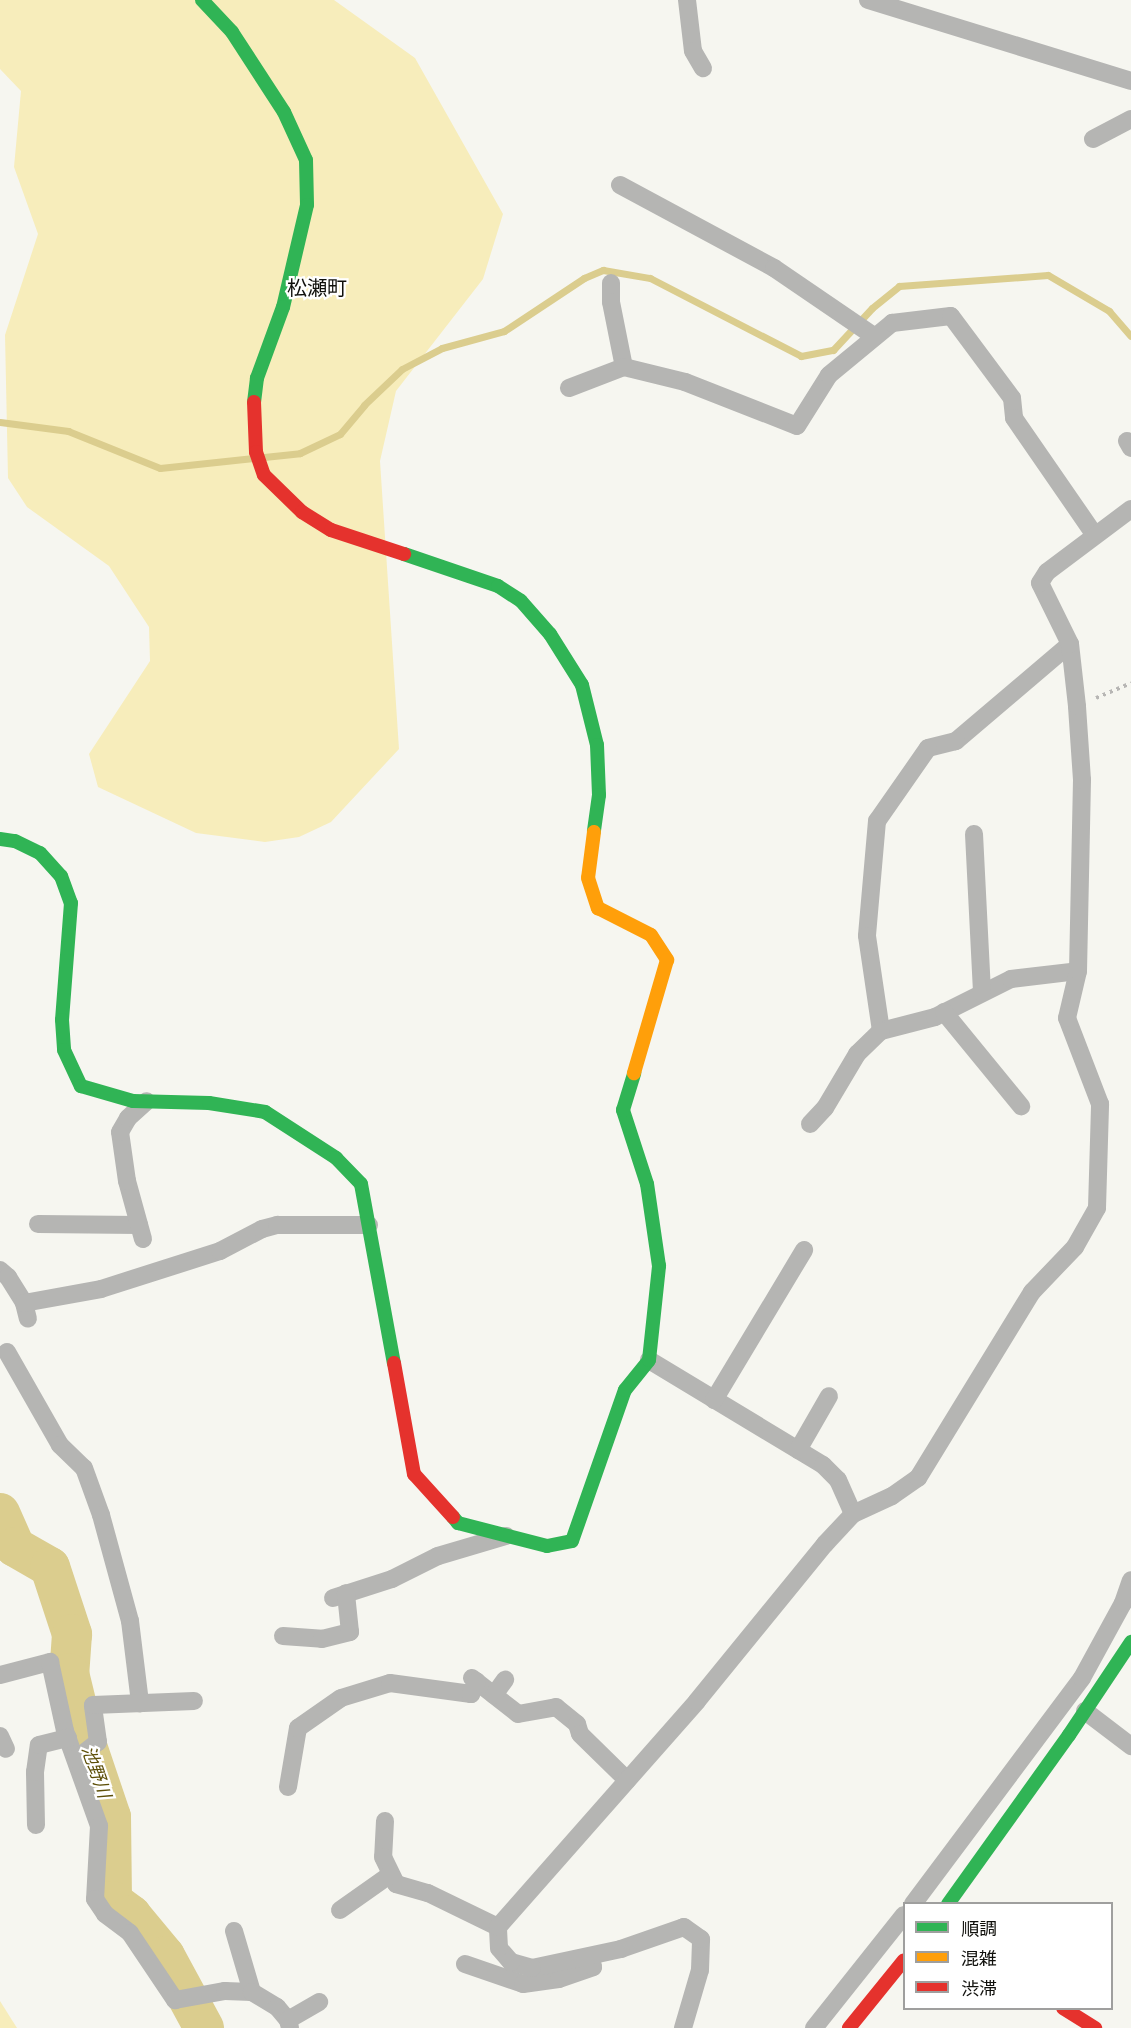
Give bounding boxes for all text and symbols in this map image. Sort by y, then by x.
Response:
district label: 松瀬町 [287,276,347,300]
water label: 池野川 [77,1743,115,1801]
legend [903,1902,1113,2010]
text: 順調 [961,1919,997,1939]
text: 混雑 [961,1949,997,1969]
text: 渋滞 [961,1979,997,1999]

